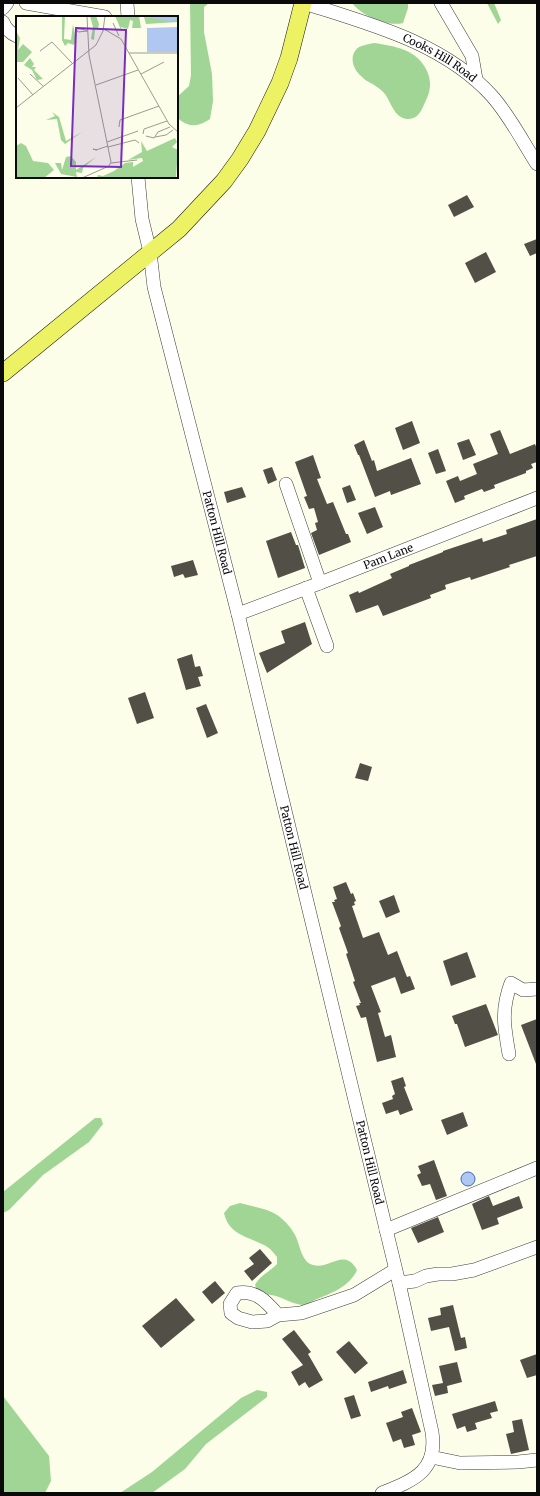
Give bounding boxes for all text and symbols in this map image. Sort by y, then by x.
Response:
inset map [16,16,178,178]
street label: Cooks Hill Road [401,31,480,85]
street label: Patton Hill Road [200,489,235,576]
street label: Pam Lane [361,540,416,572]
street label: Patton Hill Road [277,804,311,891]
street label: Patton Hill Road [353,1119,387,1206]

